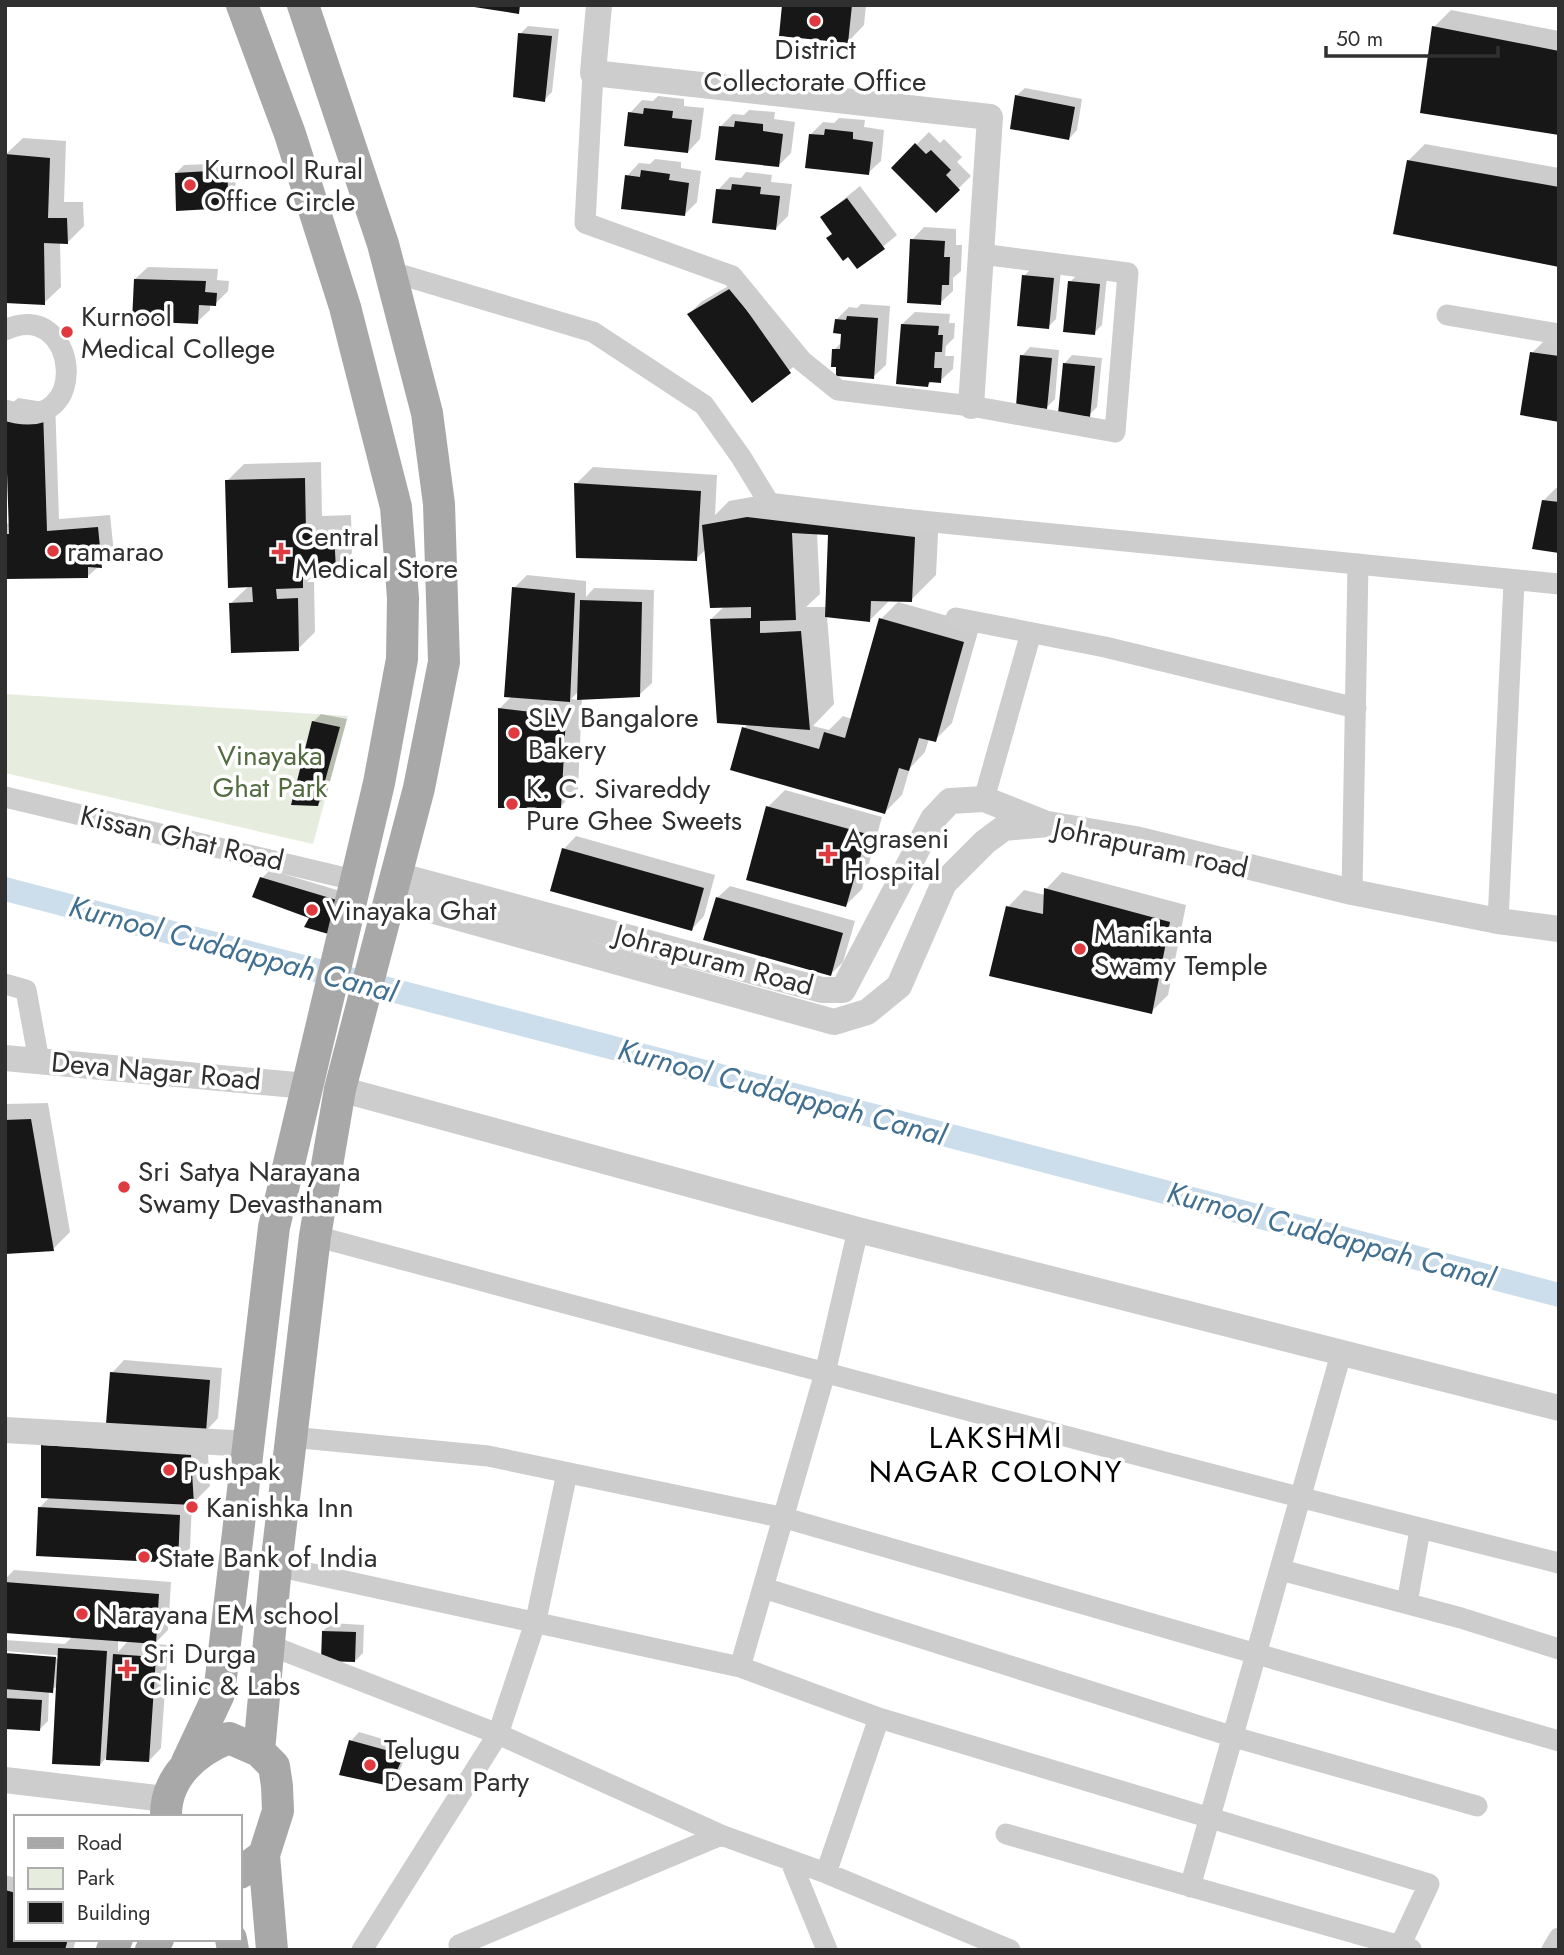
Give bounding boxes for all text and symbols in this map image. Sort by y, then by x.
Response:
marker: District Collectorate Office [807,13,823,29]
scale bar [1326,14,1498,58]
text: 50 m [1336,24,1383,54]
place label: District Collectorate Office [704,29,927,102]
place label: Kurnool Rural Office Circle [204,149,363,222]
marker: Kurnool Rural Office Circle [182,177,198,193]
place label: Kurnool Medical College [81,296,275,369]
marker: Kurnool Medical College [59,324,75,340]
place label: Central Medical Store [295,516,458,589]
place label: ramarao [67,531,164,572]
marker: ramarao [45,543,61,559]
marker: Central Medical Store [273,544,289,560]
place label: SLV Bangalore Bakery [528,697,699,770]
marker: SLV Bangalore Bakery [506,725,522,741]
park label: Vinayaka Ghat Park [213,735,328,808]
place label: K. C. Sivareddy Pure Ghee Sweets [526,768,742,841]
street label: Kissan Ghat Road [76,795,288,881]
marker: K. C. Sivareddy Pure Ghee Sweets [504,796,520,812]
street label: Johrapuram road [1046,807,1252,889]
place label: Agraseni Hospital [844,818,949,891]
marker: Agraseni Hospital [818,844,838,864]
water label: Kurnool Cuddappah Canal [64,885,403,1014]
place label: Vinayaka Ghat [326,890,497,931]
marker: Vinayaka Ghat [304,902,320,918]
street label: Johrapuram Road [606,913,818,1006]
place label: Manikanta Swamy Temple [1094,913,1268,986]
marker: Manikanta Swamy Temple [1072,941,1088,957]
water label: Kurnool Cuddappah Canal [613,1028,952,1157]
street label: Deva Nagar Road [49,1041,263,1101]
place label: Sri Satya Narayana Swamy Devasthanam [138,1151,383,1224]
water label: Kurnool Cuddappah Canal [1162,1171,1501,1300]
marker: Sri Satya Narayana Swamy Devasthanam [116,1179,132,1195]
district label: LAKSHMI NAGAR COLONY [869,1416,1123,1493]
place label: Pushpak [183,1450,281,1491]
marker: Pushpak [161,1462,177,1478]
place label: Kanishka Inn [206,1487,354,1528]
marker: Kanishka Inn [184,1499,200,1515]
place label: State Bank of India [158,1537,378,1578]
marker: State Bank of India [136,1549,152,1565]
place label: Narayana EM school [96,1594,339,1635]
marker: Narayana EM school [74,1606,90,1622]
place label: Sri Durga Clinic & Labs [143,1633,300,1706]
marker: Sri Durga Clinic & Labs [117,1659,137,1679]
place label: Telugu Desam Party [384,1729,530,1802]
marker: Telugu Desam Party [362,1757,378,1773]
legend [14,1815,242,1941]
text: Road [77,1828,122,1858]
text: Park [77,1863,115,1893]
text: Building [77,1898,150,1928]

